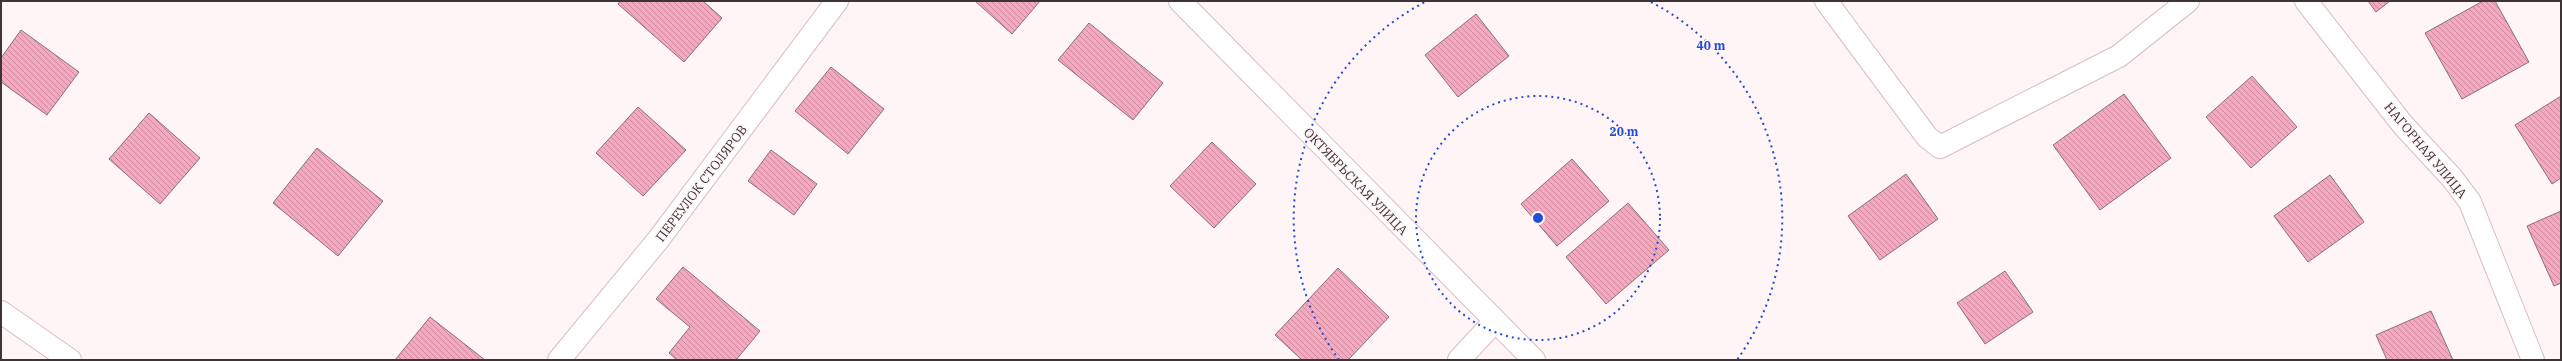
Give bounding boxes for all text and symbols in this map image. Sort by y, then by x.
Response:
text: 40 m [1697,38,1726,53]
street label: НАГОРНАЯ УЛИЦА [2380,99,2471,202]
street label: ПЕРЕУЛОК СТОЛЯРОВ [652,121,751,245]
street label: ОКТЯБРЬСКАЯ УЛИЦА [1300,124,1411,239]
text: 20 m [1610,124,1639,139]
centre of rings [1531,211,1545,225]

